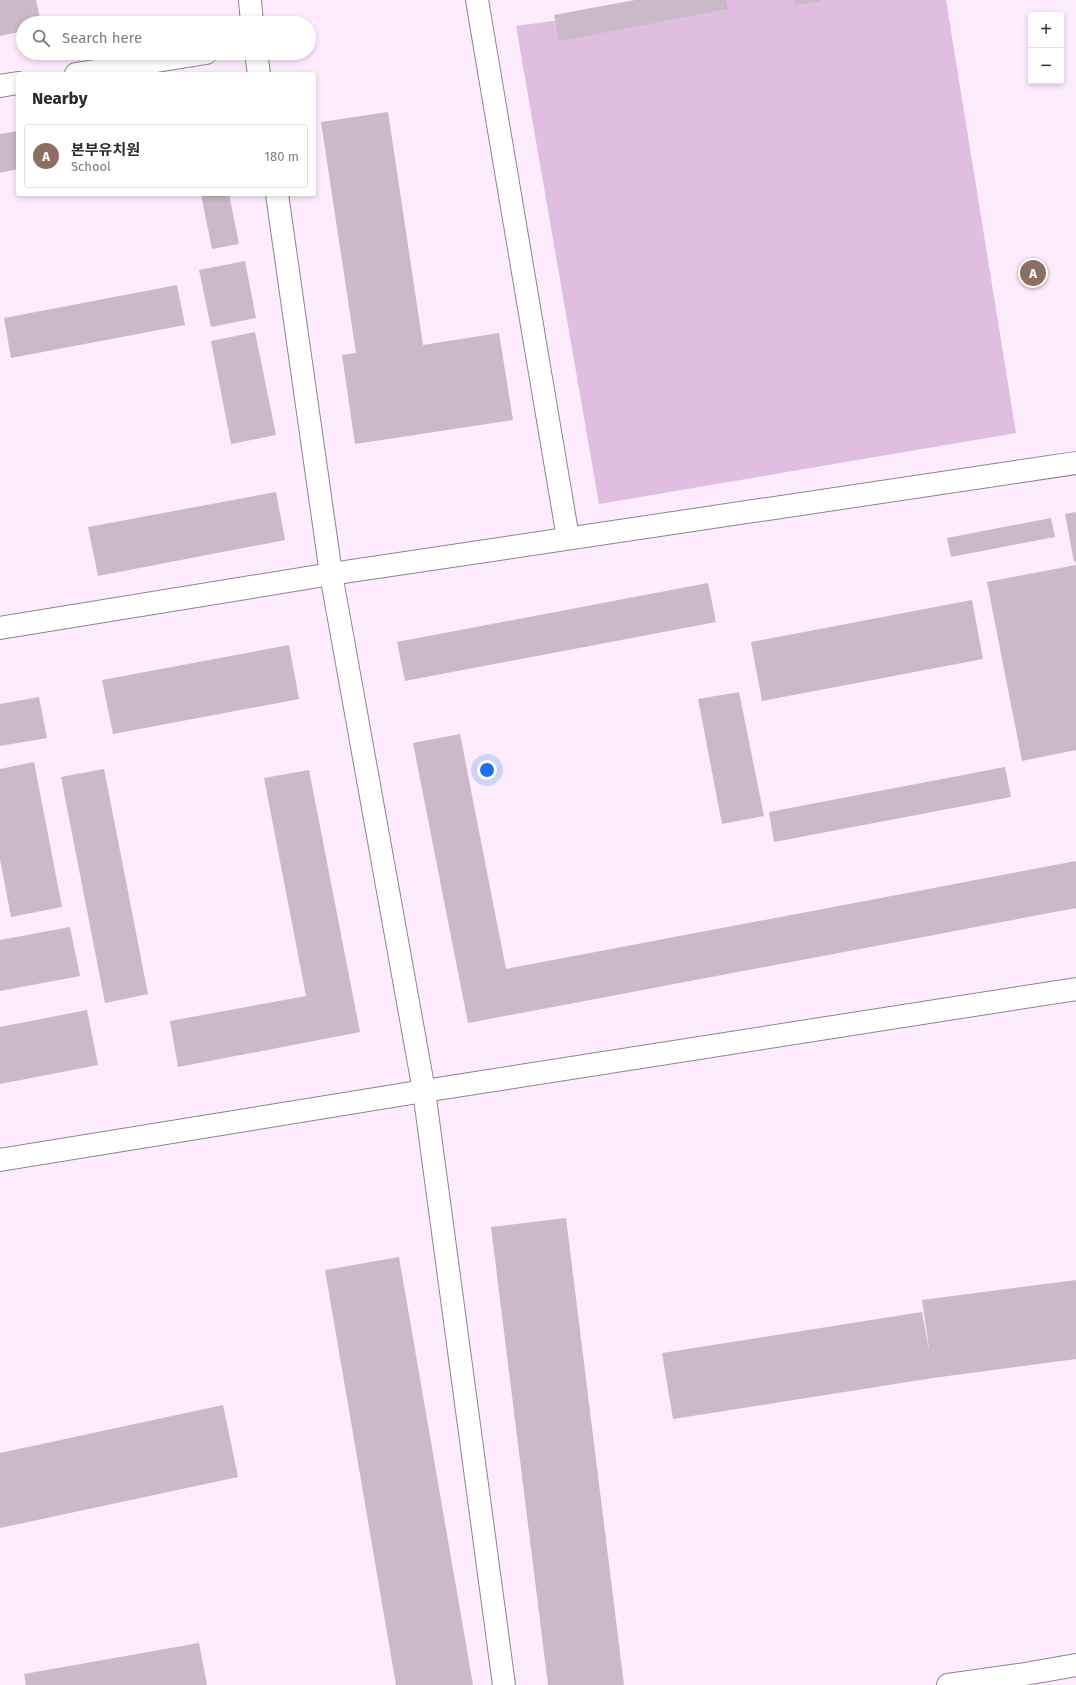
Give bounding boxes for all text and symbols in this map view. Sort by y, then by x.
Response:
map controls [1028,12,1064,84]
button: + [1028,12,1064,48]
search box [16,16,316,60]
icon: search [30,27,52,49]
text: Search here [62,29,142,47]
button: − [1028,48,1064,84]
text: Nearby [32,88,87,109]
text: 본부유치원 [71,141,140,159]
text: A [42,149,50,164]
text: 180 m [264,149,299,164]
text: School [71,159,111,174]
pin: A [1020,258,1046,288]
your location [477,760,497,780]

